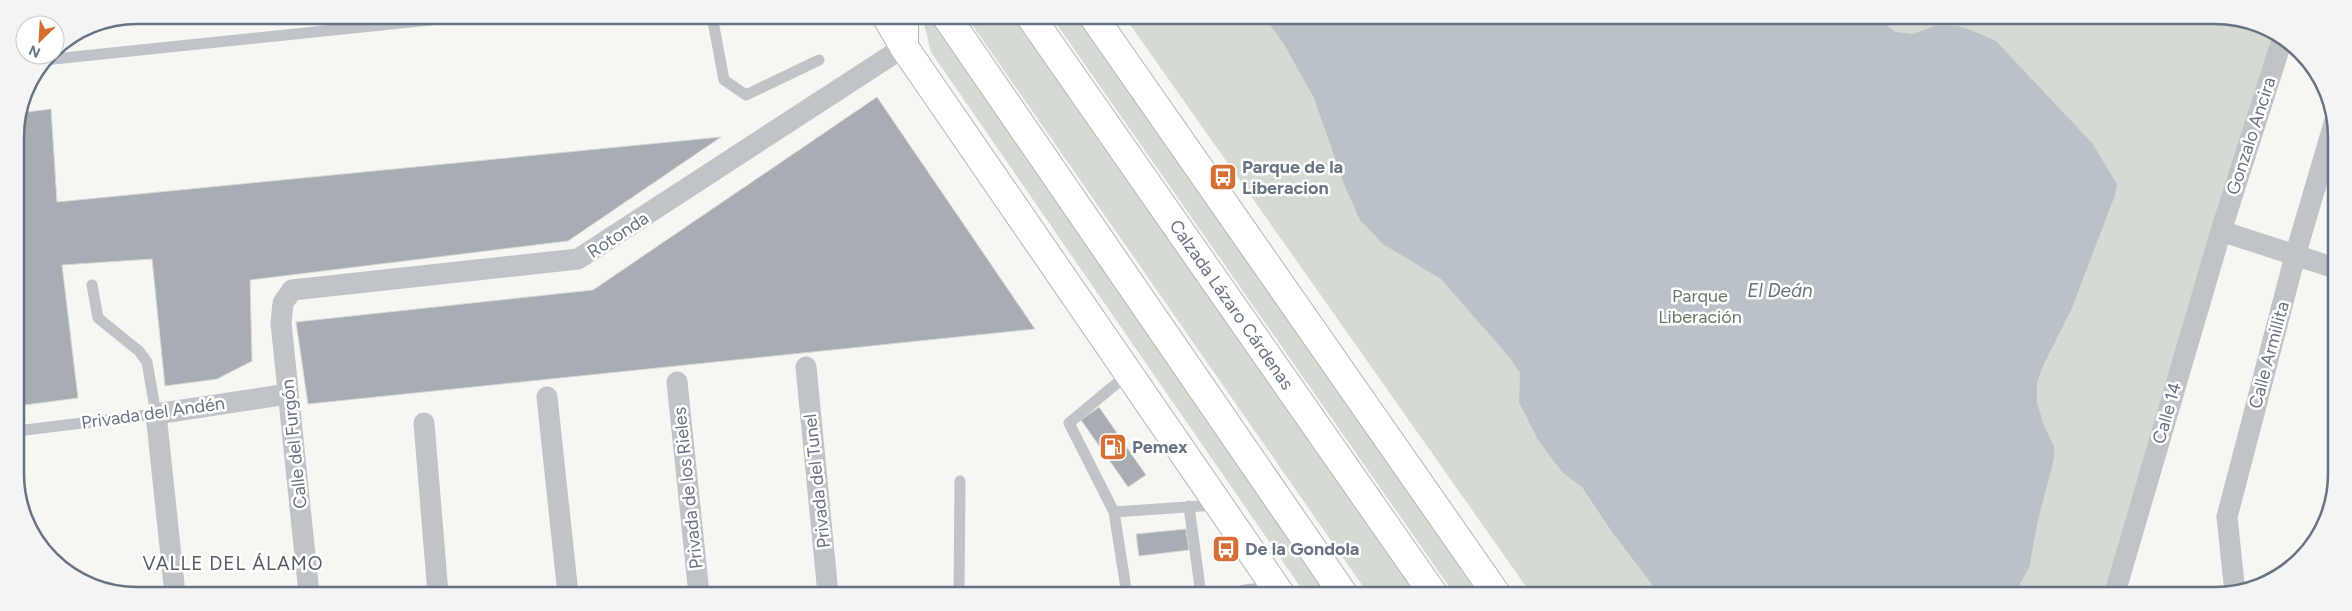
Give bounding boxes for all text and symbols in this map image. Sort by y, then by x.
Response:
north arrow [15,15,65,65]
text: N [26,41,43,61]
street label: Gonzalo Ancira [2222,74,2280,198]
place label: Parque de la Liberacion [1242,156,1343,199]
bus stop icon: Parque de la Liberacion [1208,162,1238,192]
street label: Rotonda [583,207,653,263]
street label: Calzada Lázaro Cárdenas [1165,215,1298,394]
water label: El Deán [1747,279,1813,302]
park label: Parque Liberación [1658,285,1742,328]
street label: Calle Armillita [2244,299,2294,411]
street label: Calle del Furgón [276,378,312,510]
street label: Calle 14 [2148,380,2186,446]
street label: Privada del Andén [80,392,226,434]
street label: Privada de los Rieles [669,406,707,570]
street label: Privada del Tunel [799,413,835,549]
fuel station icon: Pemex [1098,432,1128,462]
place label: Pemex [1132,436,1188,458]
bus stop icon: De la Gondola [1211,534,1241,564]
place label: De la Gondola [1245,538,1359,560]
district label: VALLE DEL ÁLAMO [142,552,324,575]

